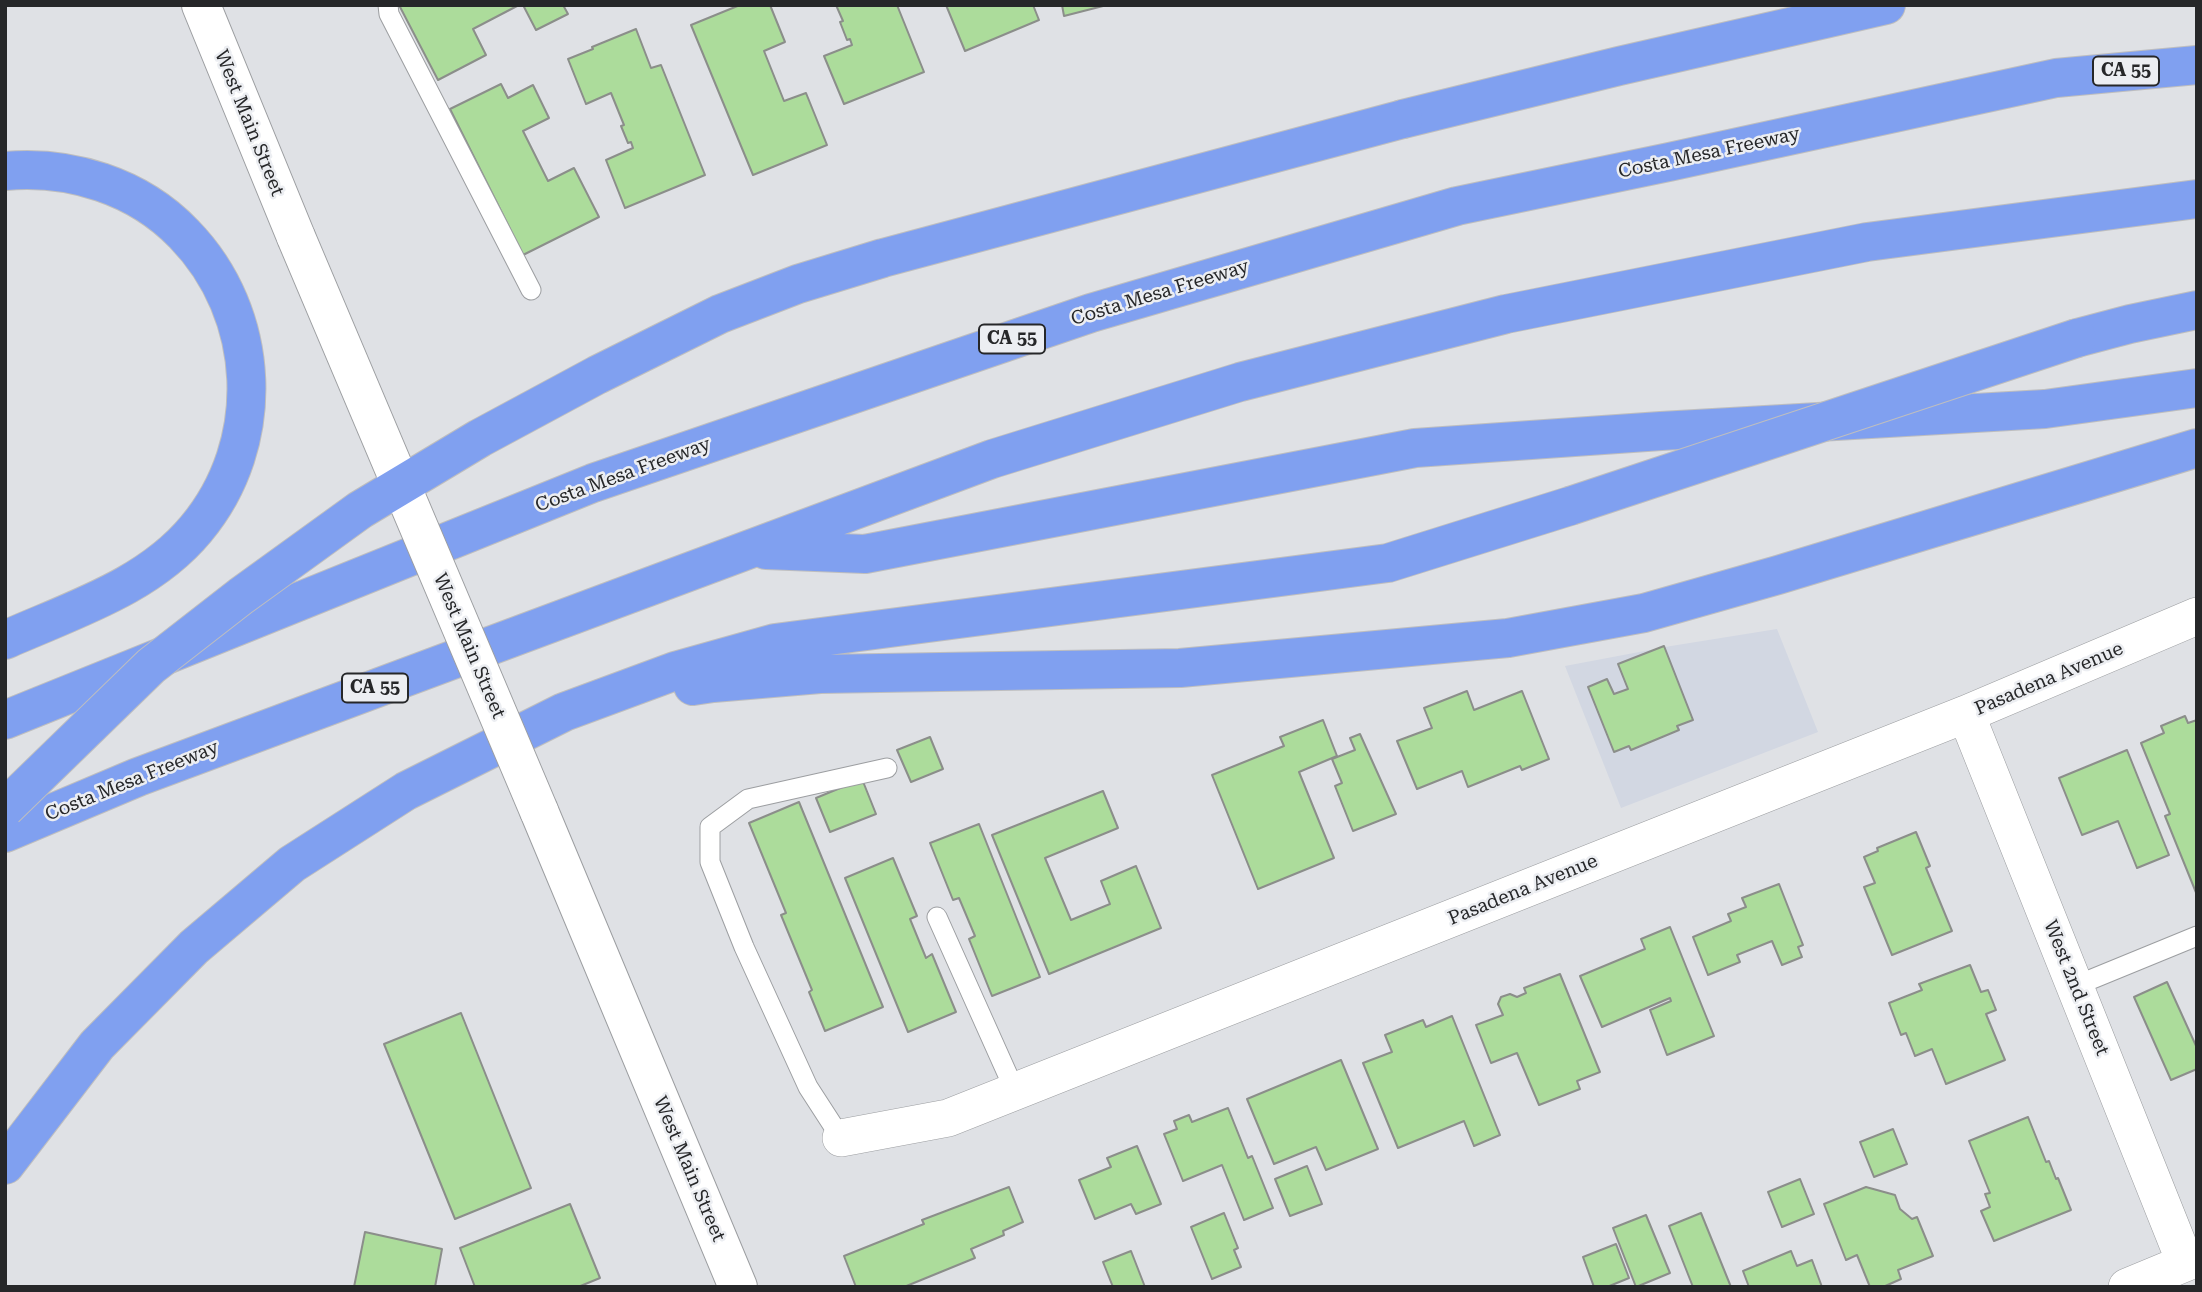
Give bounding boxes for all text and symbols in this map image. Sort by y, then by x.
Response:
street label: West Main Street [209,47,289,199]
road number: CA 55 [2093,56,2159,86]
street label: Costa Mesa Freeway [1616,123,1802,183]
street label: Costa Mesa Freeway [1068,255,1252,331]
road number: CA 55 [979,324,1045,354]
street label: Costa Mesa Freeway [532,433,714,517]
street label: West Main Street [428,570,510,722]
street label: Pasadena Avenue [1971,637,2127,721]
road number: CA 55 [342,674,408,702]
street label: Costa Mesa Freeway [42,736,222,826]
street label: Pasadena Avenue [1445,850,1601,930]
street label: West 2nd Street [2038,917,2114,1059]
street label: West Main Street [648,1093,730,1245]

